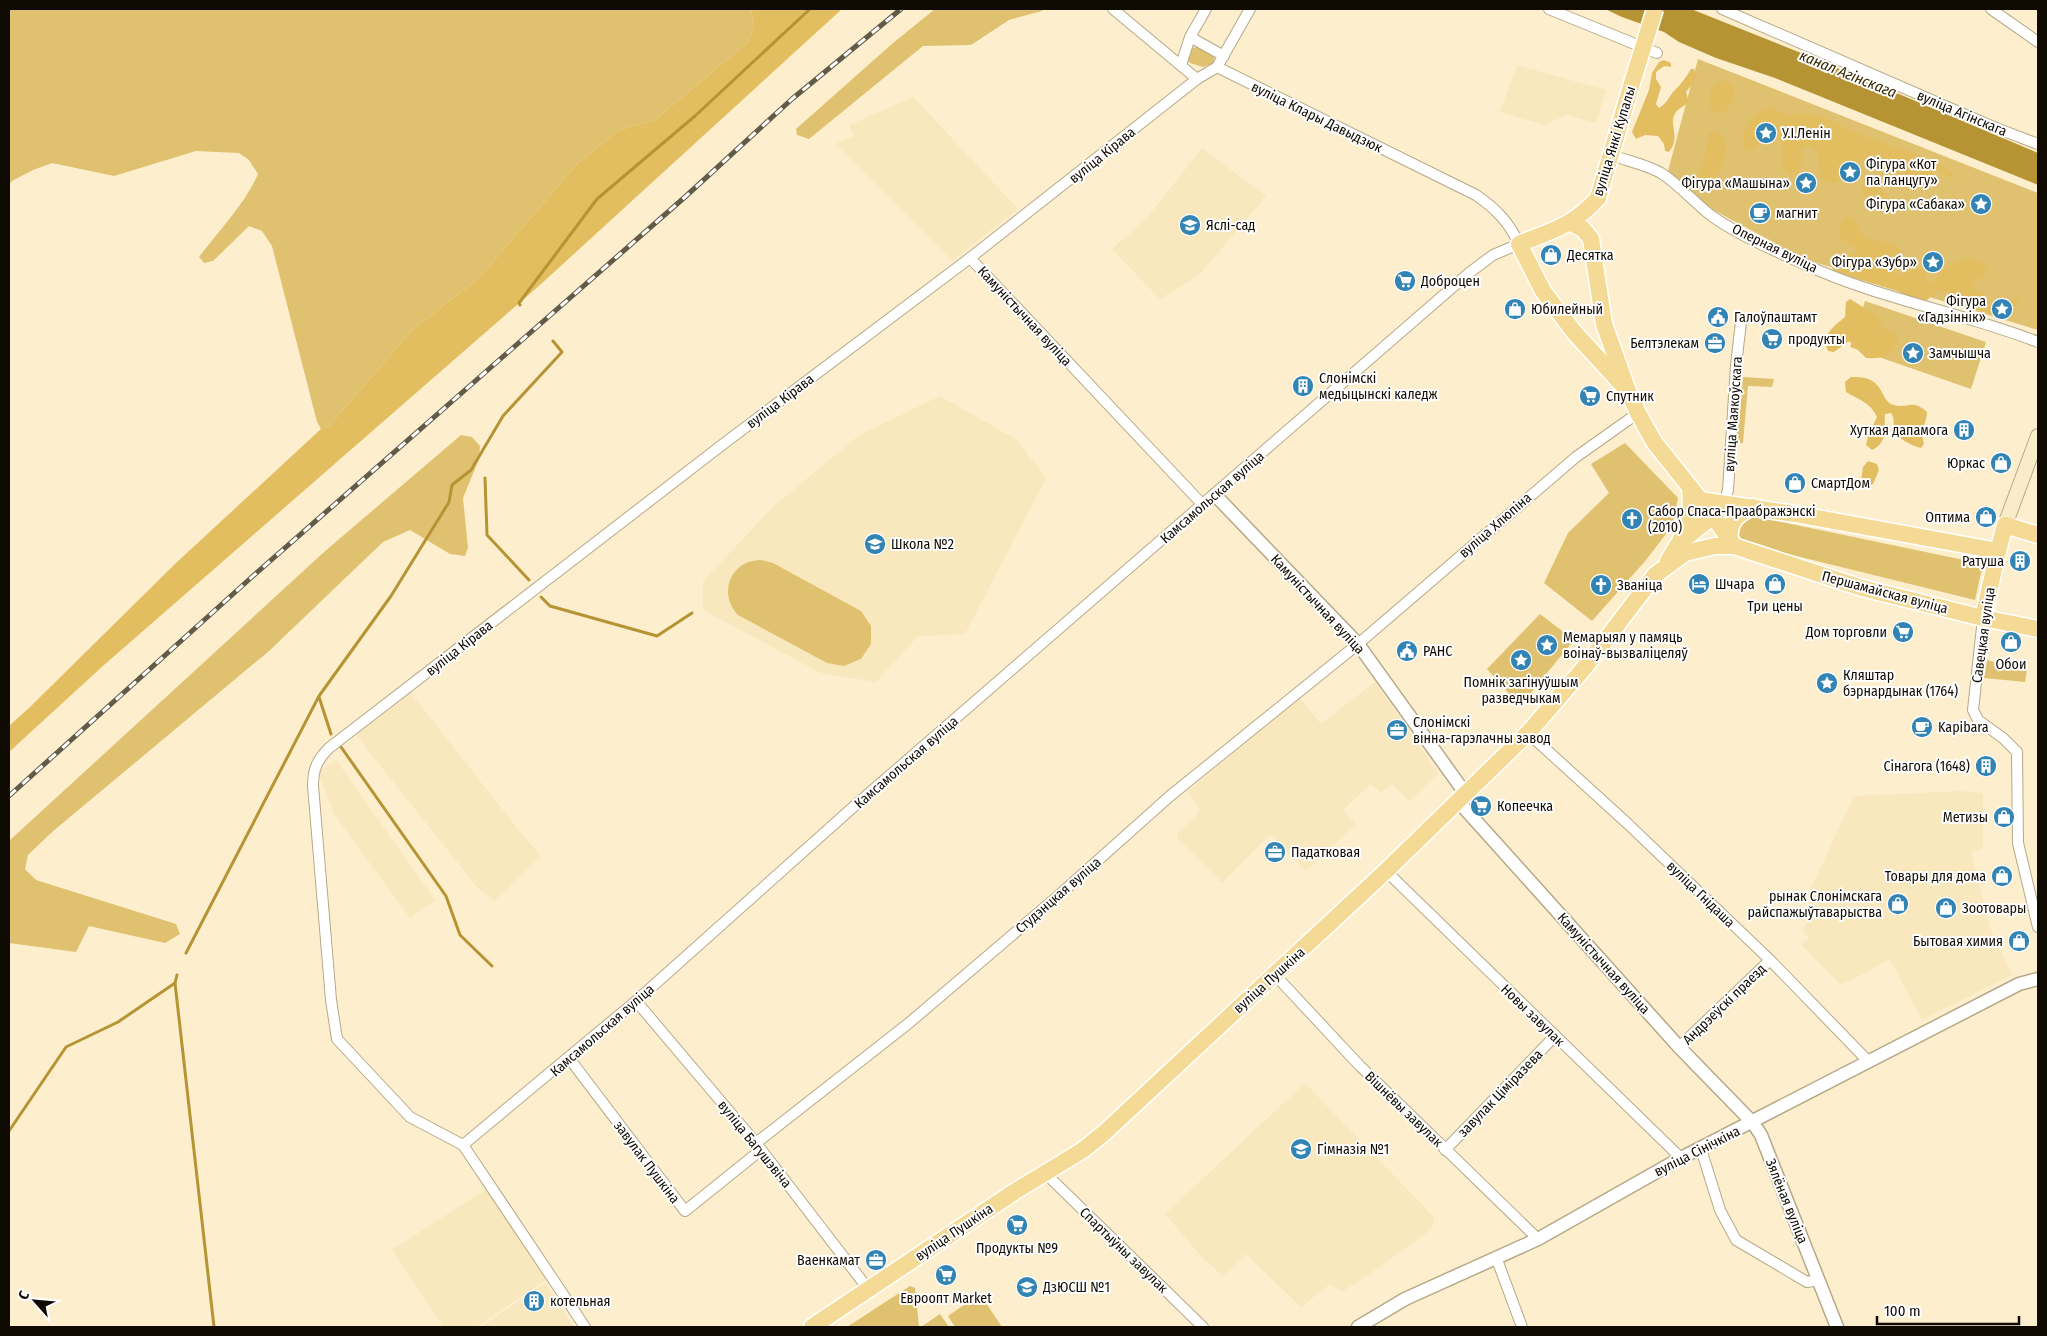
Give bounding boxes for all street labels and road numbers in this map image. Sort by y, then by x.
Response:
street label: вуліца Клары Давыдзюк [1249,78,1385,157]
street label: вуліца Янкі Купалы [1590,84,1639,198]
street label: вуліца Агінскага [1914,87,2009,140]
street label: вуліца Кірава [1066,123,1139,187]
street label: Оперная вуліца [1729,220,1820,277]
street label: Камуністычная вуліца [974,263,1075,370]
street label: вуліца Маякоўскага [1721,356,1746,472]
street label: вуліца Кірава [743,370,818,432]
street label: Камсамольская вуліца [1157,447,1268,547]
street label: вуліца Хлюпіна [1456,489,1535,561]
street label: Камуністычная вуліца [1267,551,1368,658]
street label: Першамайская вуліца [1820,567,1950,618]
street label: Савецкая вуліца [1968,586,1999,684]
street label: вуліца Кірава [422,617,496,680]
street label: Камсамольская вуліца [851,712,962,812]
street label: Студэнцкая вуліца [1012,854,1105,937]
street label: вуліца Гнідаша [1663,858,1738,931]
street label: Камуністычная вуліца [1554,909,1654,1018]
street label: вуліца Пушкіна [1230,944,1309,1017]
street label: Андрэеўскі праезд [1679,960,1769,1048]
street label: Камсамольская вуліца [547,980,658,1080]
street label: Новы завулак [1497,981,1568,1050]
street label: завулак Ціміразева [1454,1046,1546,1141]
street label: Вішнёвы завулак [1361,1068,1446,1151]
street label: вуліца Багушэвіча [714,1097,795,1192]
street label: завулак Пушкіна [610,1118,683,1207]
street label: вуліца Сінічкіна [1651,1122,1743,1180]
street label: Зялёная вуліца [1762,1156,1811,1246]
street label: вуліца Пушкіна [912,1200,997,1265]
street label: Спартыўны завулак [1076,1204,1172,1297]

